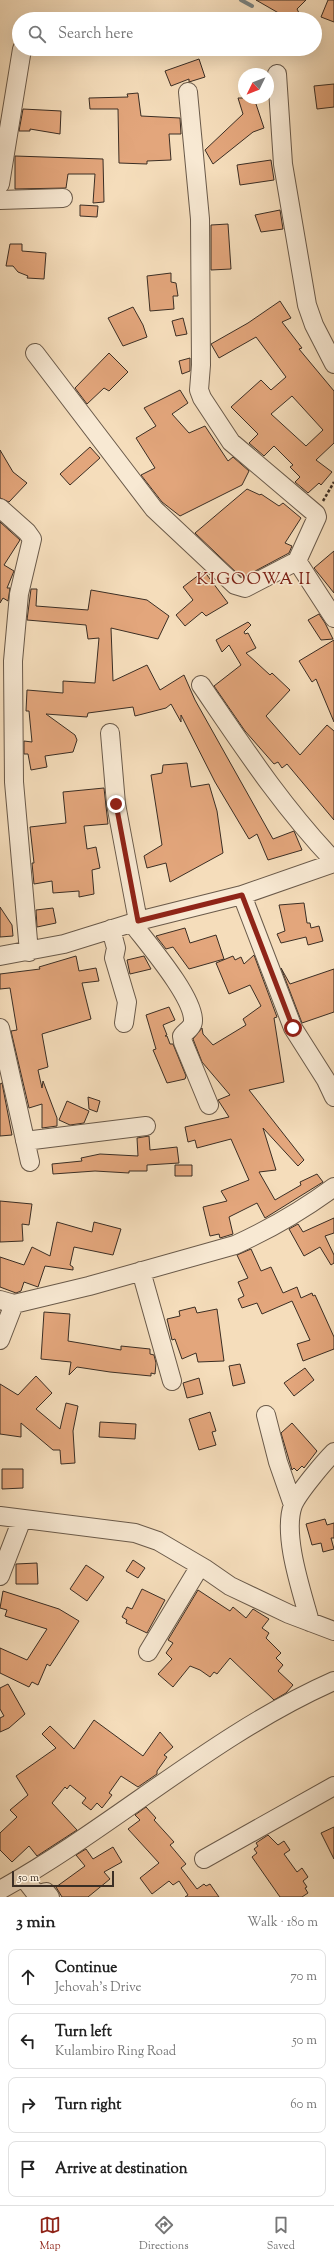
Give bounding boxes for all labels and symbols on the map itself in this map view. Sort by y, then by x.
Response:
north arrow [238,68,274,104]
district label: KIGOOWA II [196,568,312,592]
route end [107,795,125,813]
route start [284,1019,302,1037]
scale bar [12,1869,114,1888]

